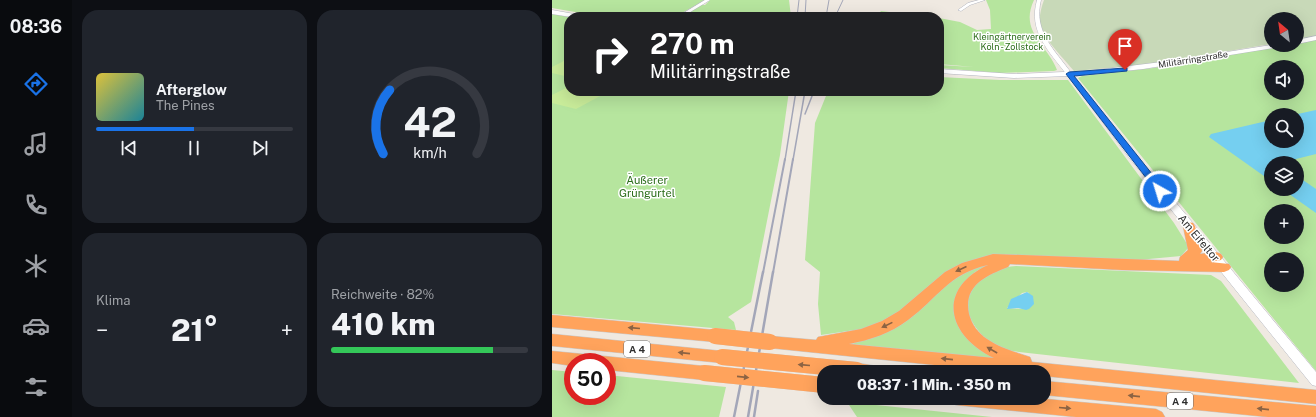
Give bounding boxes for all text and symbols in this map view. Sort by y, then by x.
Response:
north arrow [1264,12,1304,52]
map controls [1264,12,1304,292]
text: 08:36 [10,16,62,37]
text: 270 m [650,27,734,60]
icon: right [584,28,636,80]
pin [1108,29,1142,70]
park label: Kleingärtnerverein Köln - Zollstock [973,31,1051,52]
icon: arrive [1114,35,1136,57]
street label: Militärringstraße [1157,48,1229,70]
button: sound [1264,60,1304,100]
text: Militärringstraße [650,61,791,82]
icon: directions [22,70,50,98]
text: Afterglow [156,81,227,98]
text: 42 [403,97,456,146]
text: The Pines [156,98,215,113]
button: search [1264,108,1304,148]
icon: music [22,130,50,158]
icon: previous [118,137,140,159]
icon: pause [183,137,205,159]
icon: next [249,137,271,159]
text: km/h [413,144,446,161]
button: layers [1264,156,1304,196]
position arrow [1139,170,1181,212]
park label: Äußerer Grüngürtel [619,173,675,199]
icon: phone [22,191,50,219]
button: + [1264,204,1304,244]
street label: Am Eifeltor [1176,212,1222,264]
icon: climate [22,252,50,280]
button: − [1264,252,1304,292]
one-way arrow [956,266,967,272]
text: Reichweite · 82% [331,287,434,302]
text: Klima [96,293,130,308]
text: 410 km [331,306,435,342]
icon: car [22,312,50,340]
text: 21° [171,312,218,348]
text: − [96,317,108,343]
text: + [281,317,293,343]
one-way arrow [882,322,893,328]
one-way arrow [628,325,640,332]
road number: A 4 [624,341,650,357]
one-way arrow [986,346,998,353]
one-way arrow [678,350,690,357]
speed limit sign: 50 [564,353,616,405]
one-way arrow [941,356,953,362]
one-way arrow [798,362,810,368]
icon: filters [22,373,50,401]
one-way arrow [737,374,749,380]
text: 08:37 · 1 Min. · 350 m [857,376,1011,393]
one-way arrow [1128,393,1140,400]
road number: A 4 [1167,393,1193,409]
one-way arrow [1059,405,1071,412]
one-way arrow [1257,406,1269,412]

